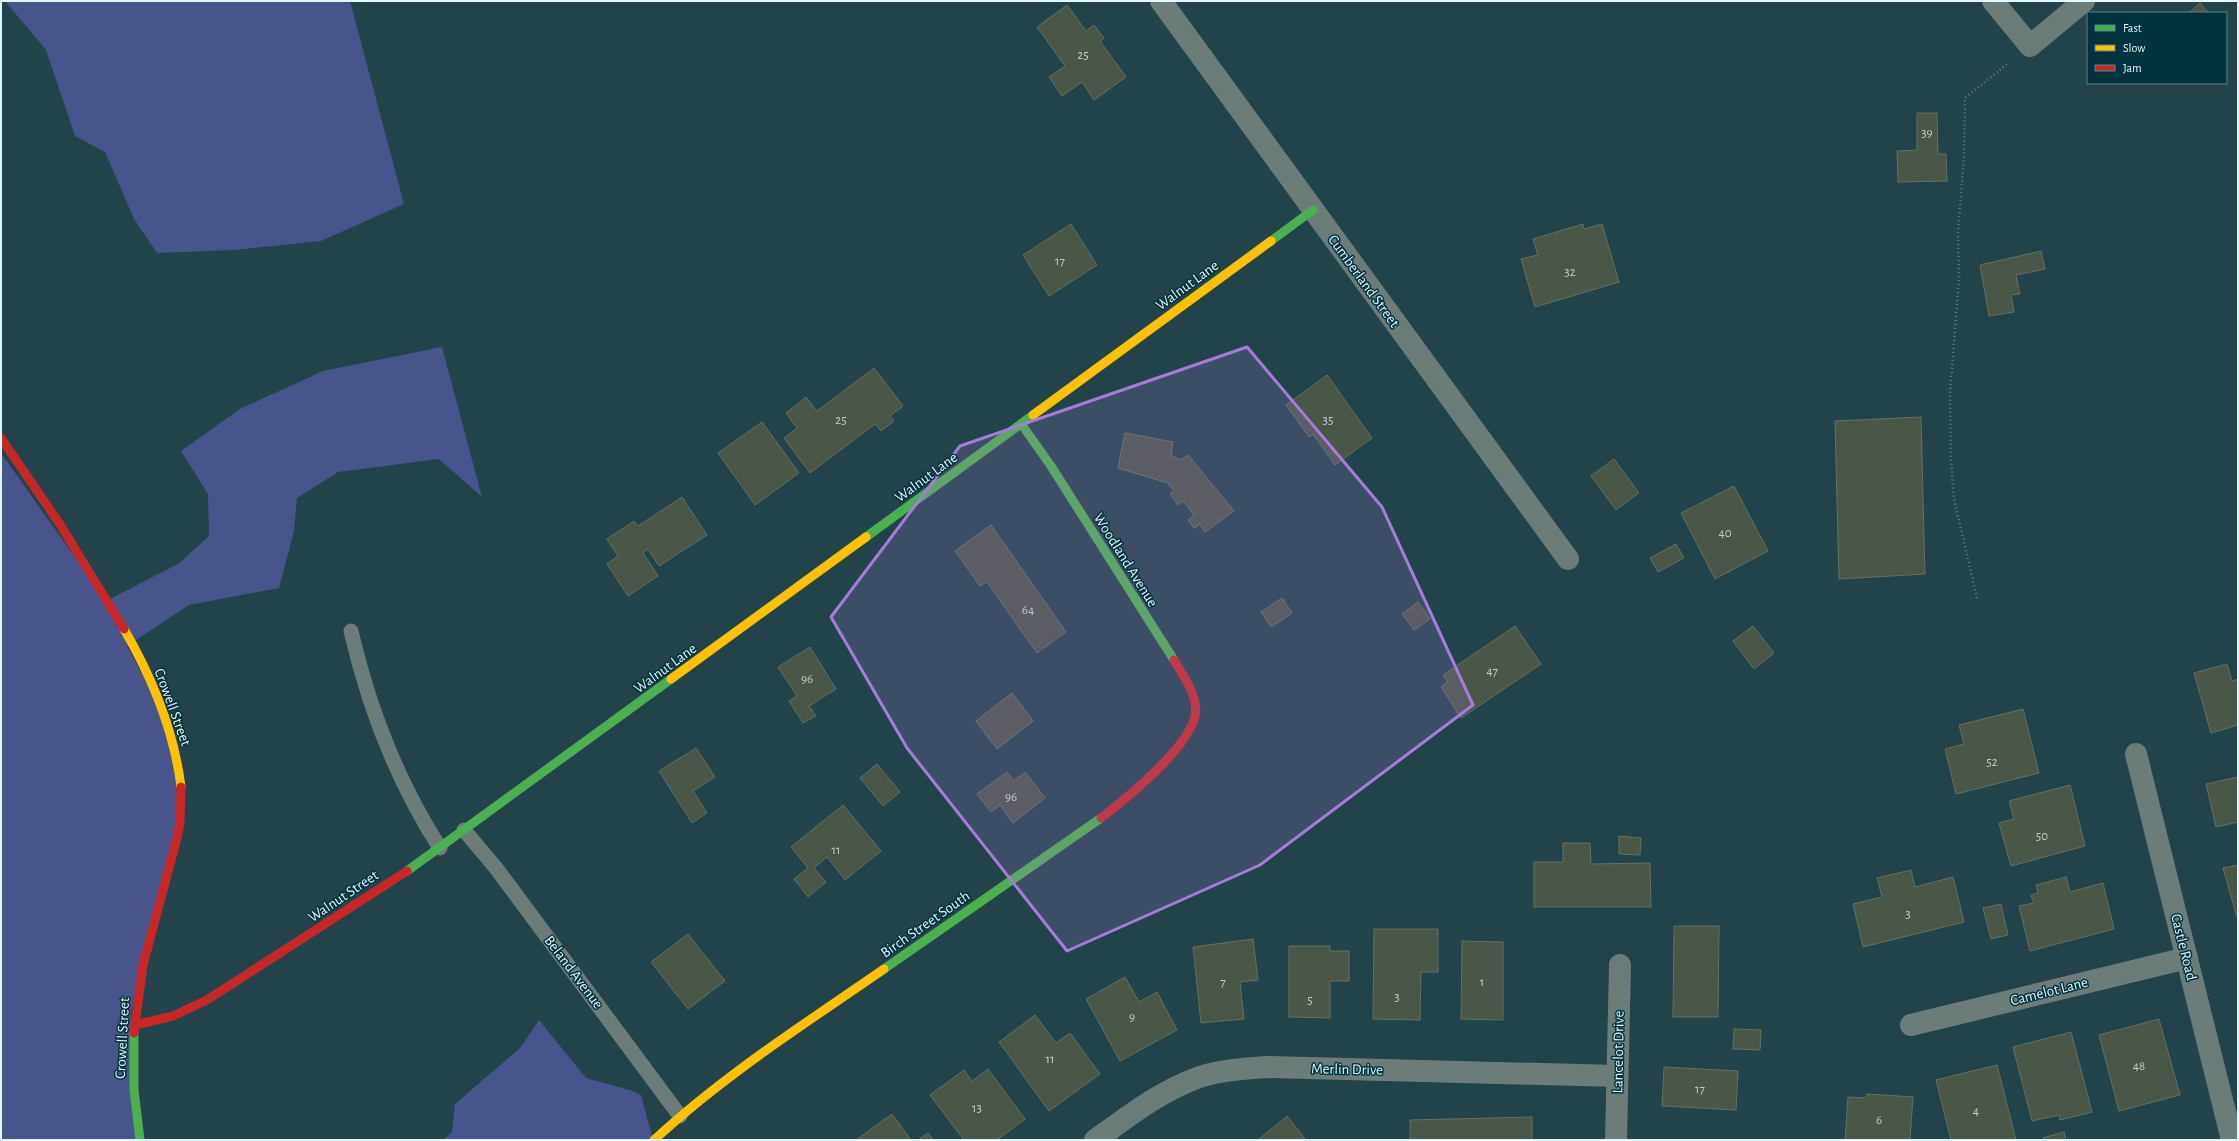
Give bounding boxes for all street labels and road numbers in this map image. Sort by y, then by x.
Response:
street label: Cumberland Street [1325,232,1402,331]
street label: Walnut Lane [1153,258,1222,313]
street label: Walnut Lane [892,450,961,505]
street label: Woodland Avenue [1091,511,1160,610]
street label: Walnut Lane [631,641,700,696]
street label: Crowell Street [152,666,194,748]
street label: Walnut Street [305,867,381,925]
street label: Birch Street South [878,888,972,961]
street label: Castle Road [2168,912,2199,982]
street label: Beland Avenue [541,933,606,1012]
street label: Camelot Lane [2009,975,2090,1008]
street label: Crowell Street [113,997,132,1079]
street label: Lancelot Drive [1610,1010,1627,1094]
street label: Merlin Drive [1311,1061,1383,1078]

